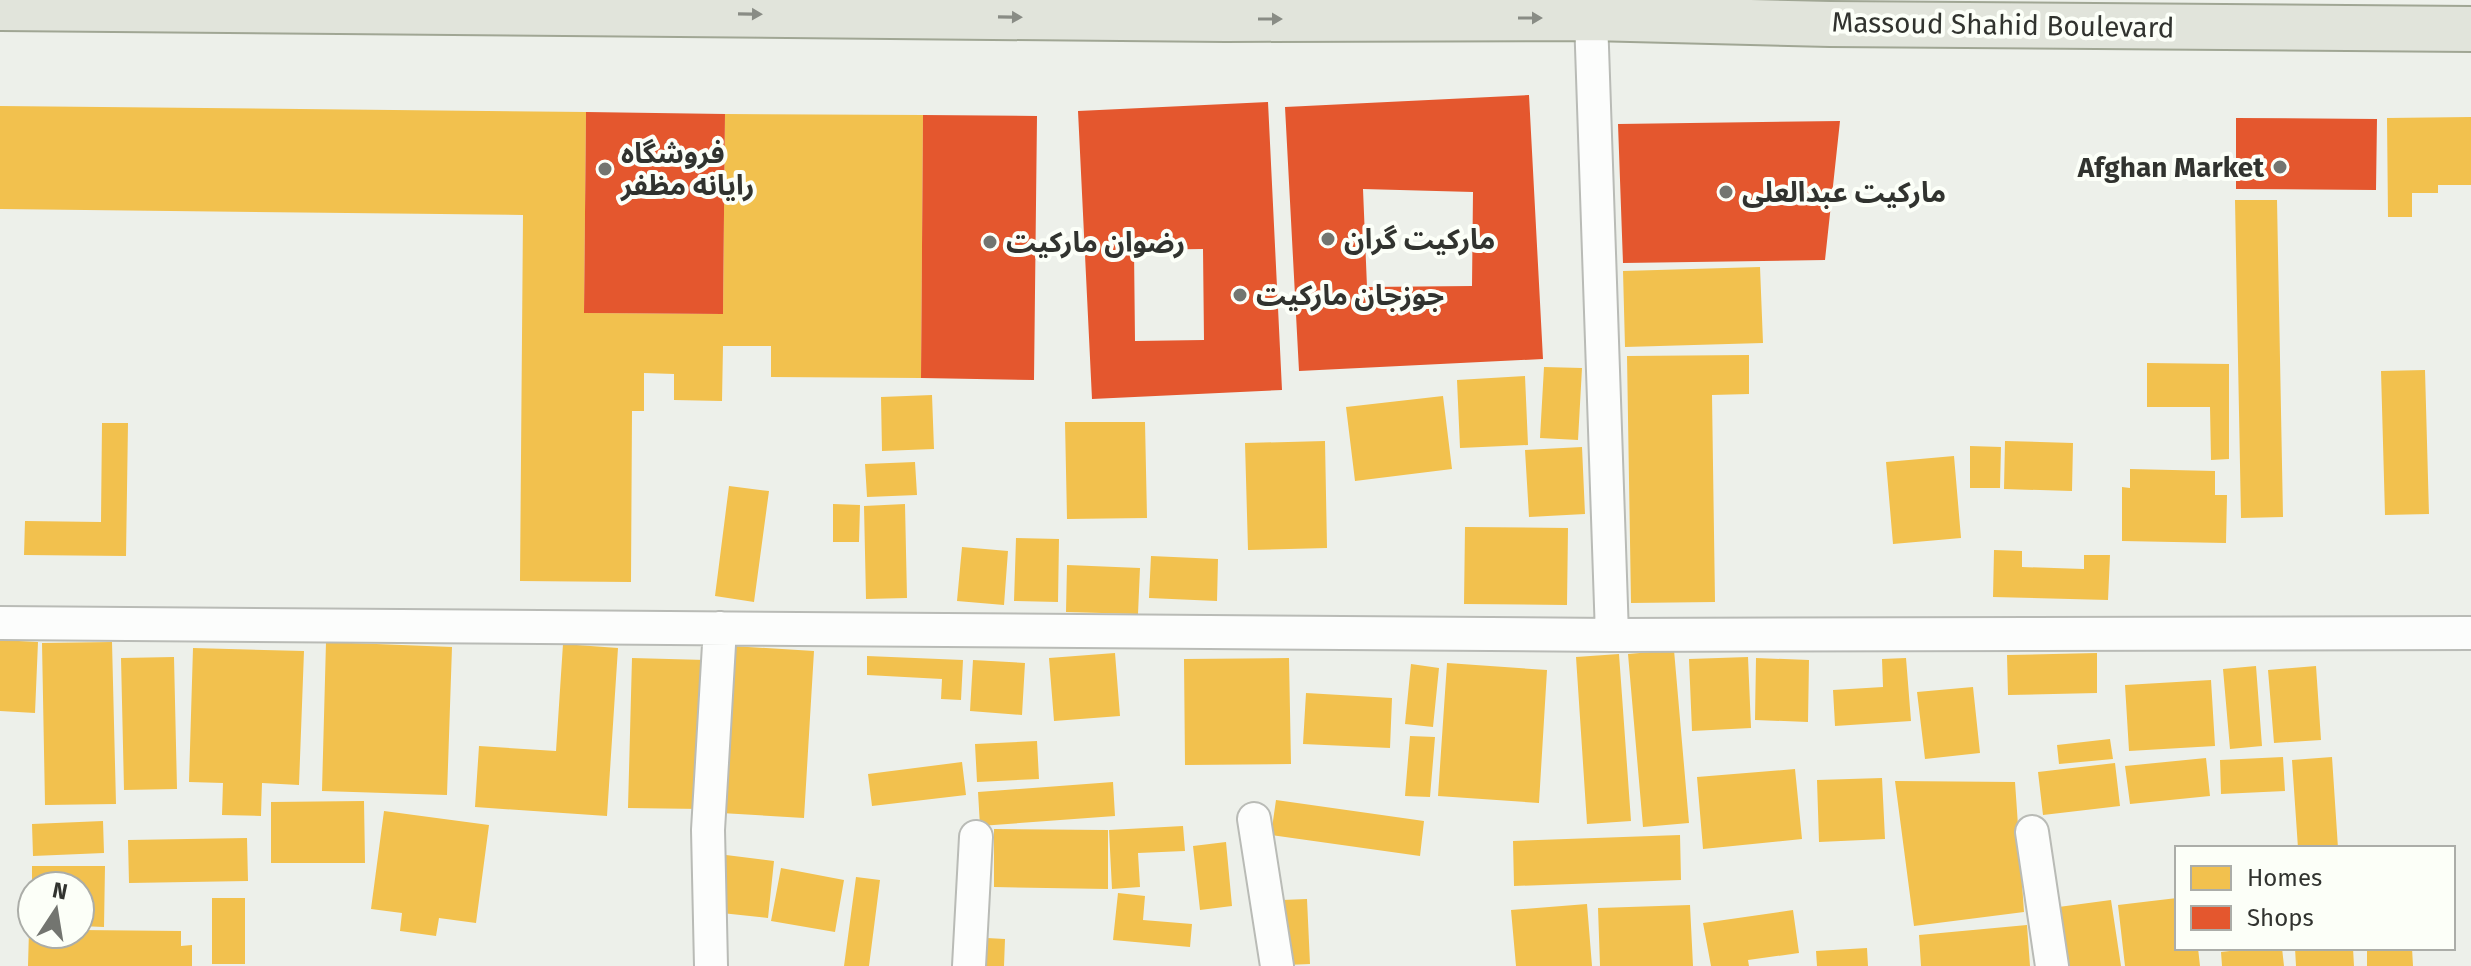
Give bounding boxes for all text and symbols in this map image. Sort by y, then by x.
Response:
street label: Massoud Shahid Boulevard [1831,6,2175,44]
one-way arrow [738,8,763,21]
one-way arrow [998,11,1023,23]
one-way arrow [1518,12,1543,24]
one-way arrow [1258,13,1283,25]
place label: فروشگاه رایانه مظفر [620,137,754,202]
place label: Afghan Market [2077,151,2265,184]
marker: Afghan Market [2271,158,2289,176]
marker: فروشگاه رایانه مظفر [596,160,614,178]
place label: مارکیت عبدالعلی [1742,176,1946,209]
marker: مارکیت عبدالعلی [1717,183,1735,201]
place label: مارکیت گران [1344,223,1495,256]
place label: رضوان مارکیت [1006,226,1185,259]
marker: مارکیت گران [1319,230,1337,248]
marker: رضوان مارکیت [981,233,999,251]
place label: جوزجان مارکیت [1256,279,1444,312]
marker: جوزجان مارکیت [1231,286,1249,304]
legend [2175,846,2455,950]
text: Homes [2247,864,2322,892]
north arrow [16,870,96,950]
text: N [50,876,70,906]
text: Shops [2247,904,2314,932]

